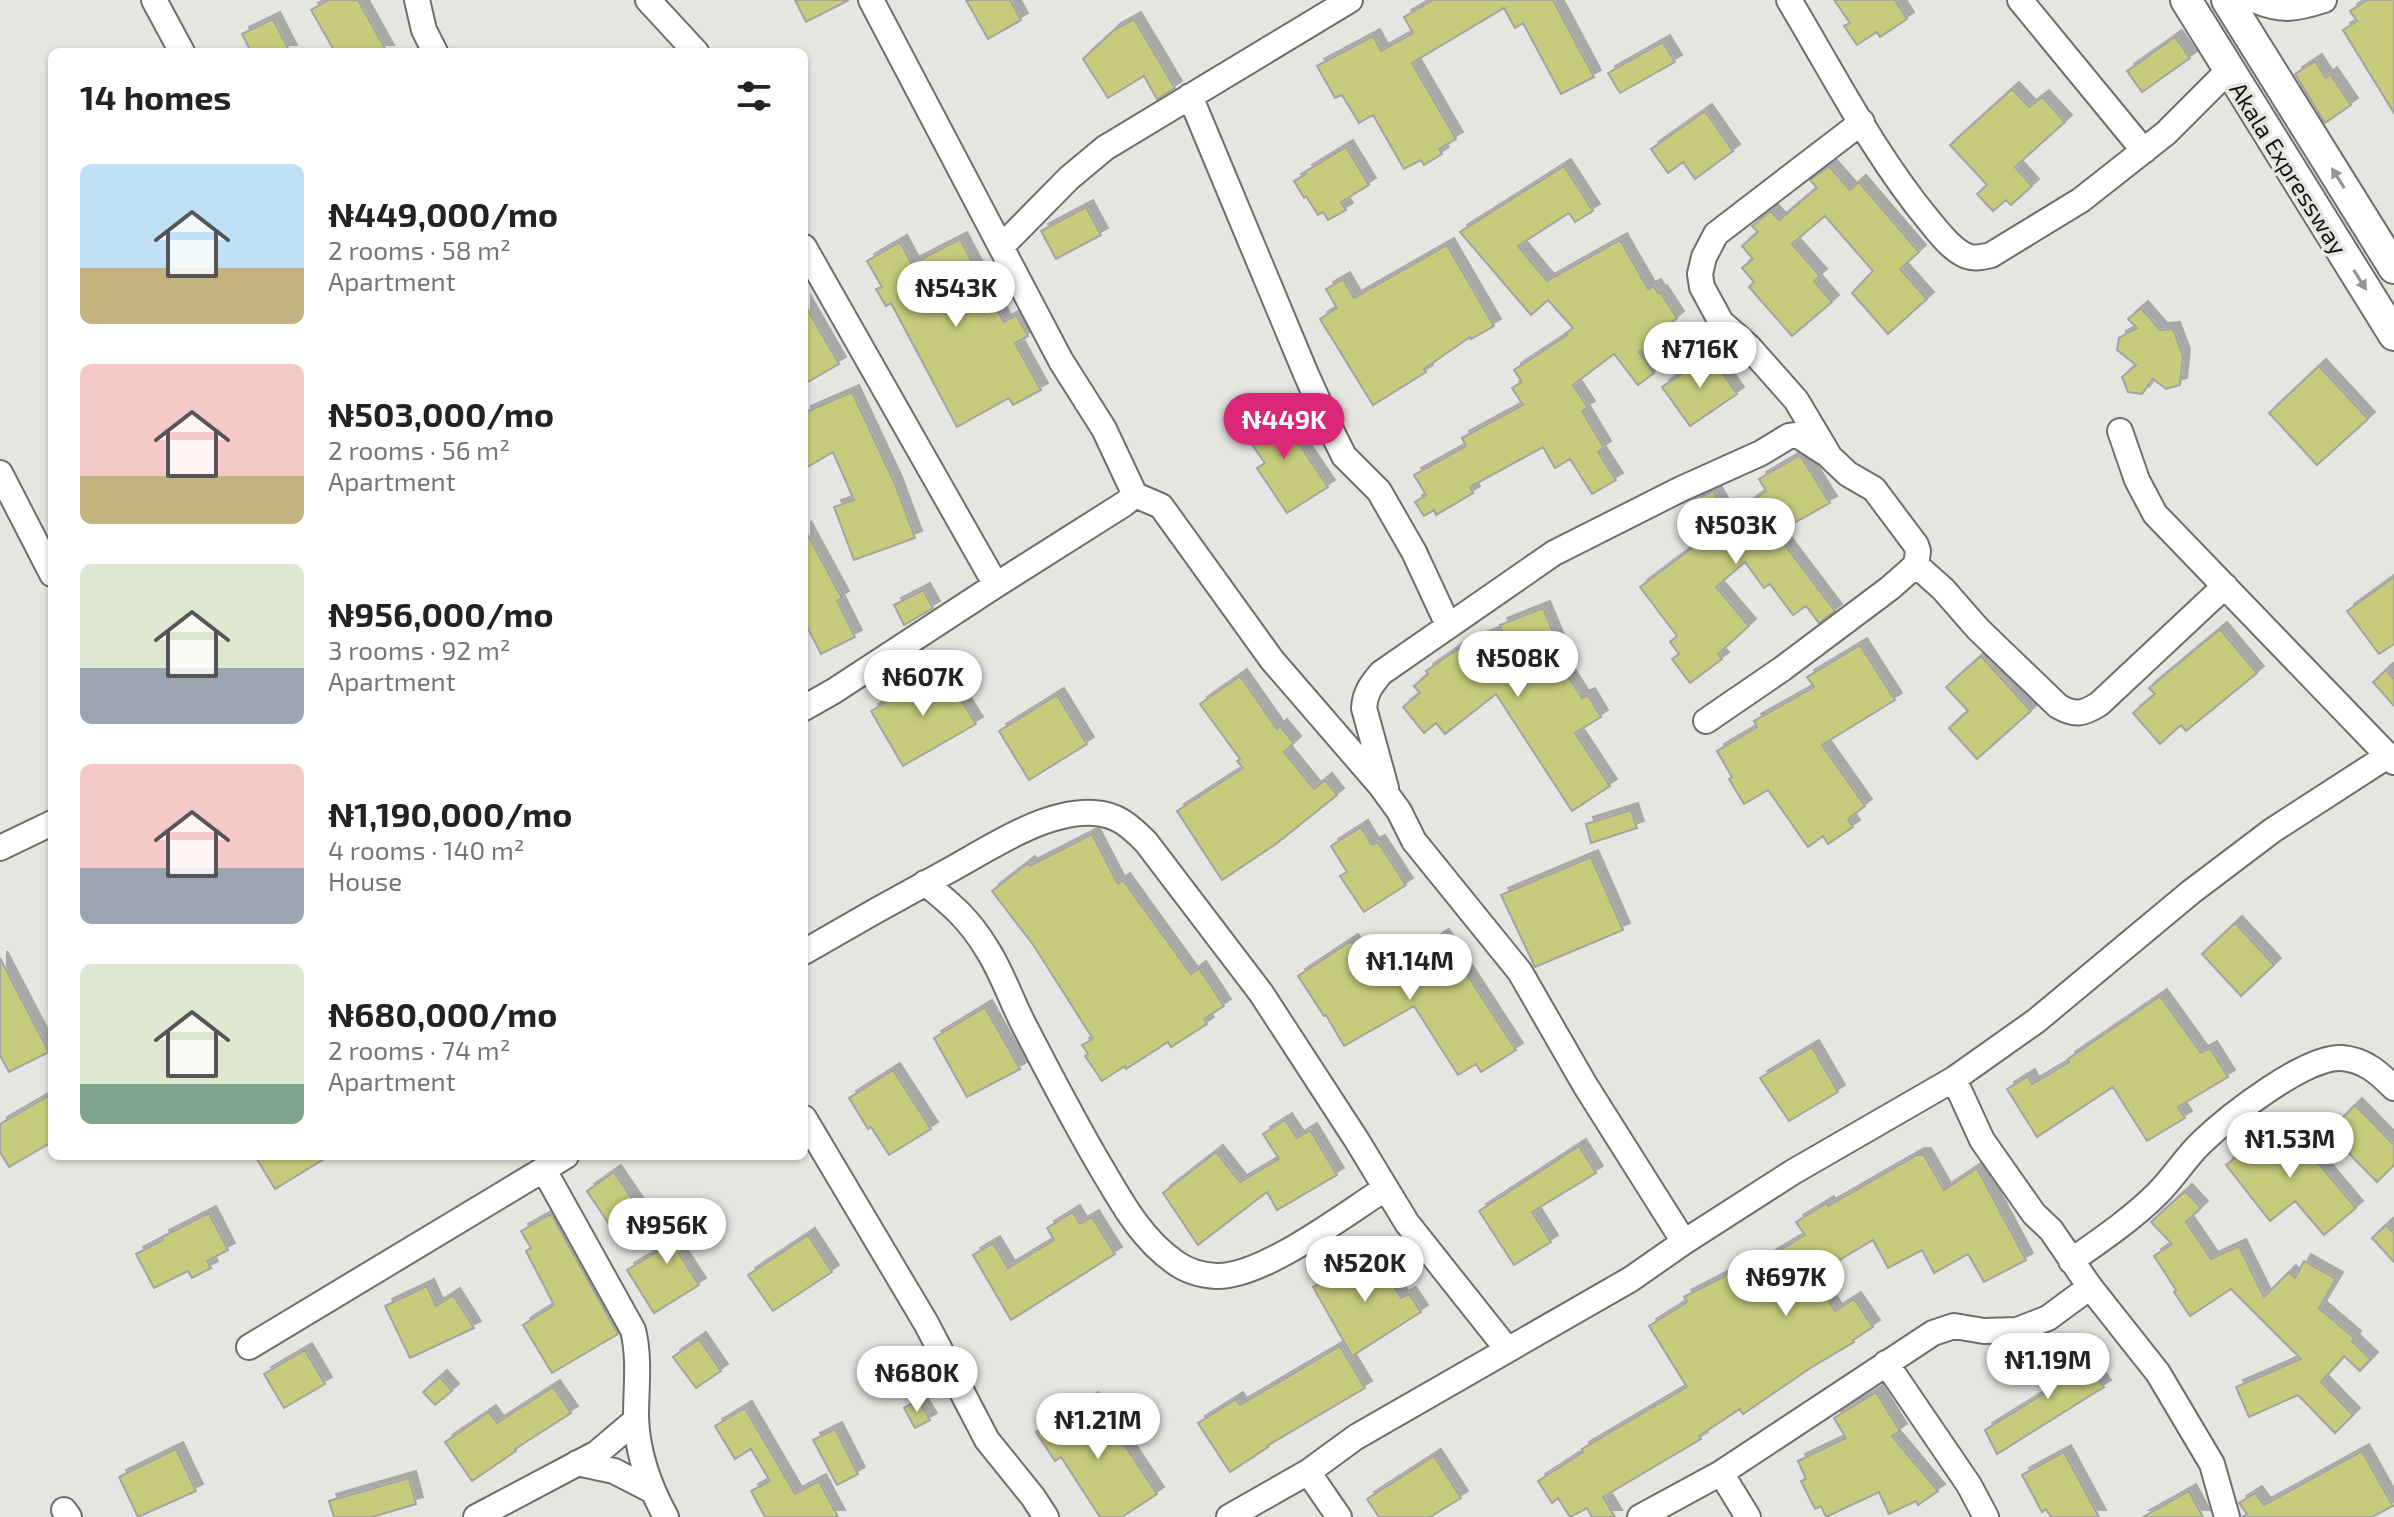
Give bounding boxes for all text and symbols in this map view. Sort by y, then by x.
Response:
icon: filters [732,74,776,118]
text: 14 homes [80,76,231,117]
street label: Akala Expressway [2224,76,2354,260]
one-way arrow [2332,167,2346,189]
text: ₦449,000/mo [328,193,558,234]
icon: home [144,196,240,292]
text: 2 rooms · 58 m² [328,234,511,265]
pin: ₦543K [900,261,1012,329]
text: Apartment [328,265,456,296]
one-way arrow [2352,270,2367,291]
text: ₦543K [915,271,997,302]
pin: ₦716K [1644,322,1756,390]
text: ₦716K [1662,332,1738,363]
text: ₦503,000/mo [328,393,554,434]
pin: ₦449K [1228,393,1340,461]
icon: home [144,396,240,492]
text: ₦449K [1241,403,1327,434]
text: 2 rooms · 56 m² [328,434,510,465]
text: Apartment [328,465,456,496]
pin: ₦503K [1680,498,1792,566]
text: ₦503K [1695,508,1777,539]
text: ₦956,000/mo [328,593,553,634]
icon: home [144,596,240,692]
pin: ₦508K [1462,631,1574,699]
text: 3 rooms · 92 m² [328,634,510,665]
text: ₦508K [1476,641,1560,672]
pin: ₦607K [867,650,979,718]
text: ₦607K [882,660,964,691]
text: Apartment [328,665,456,696]
text: ₦1,190,000/mo [328,793,572,834]
icon: home [144,796,240,892]
text: 4 rooms · 140 m² [328,834,524,865]
text: House [328,865,402,896]
pin: ₦1.14M [1345,934,1475,1002]
text: ₦1.14M [1366,944,1454,975]
text: ₦680,000/mo [328,993,557,1034]
icon: home [144,996,240,1092]
text: 2 rooms · 74 m² [328,1034,510,1065]
text: Apartment [328,1065,456,1096]
pin: ₦1.53M [2225,1112,2355,1180]
text: ₦1.53M [2245,1122,2335,1153]
pin: ₦956K [611,1198,723,1266]
text: ₦956K [626,1208,708,1239]
pin: ₦520K [1309,1236,1421,1304]
text: ₦520K [1324,1246,1406,1277]
pin: ₦697K [1730,1250,1842,1318]
text: ₦697K [1746,1260,1827,1291]
pin: ₦1.19M [1983,1333,2113,1401]
text: ₦1.19M [2005,1343,2091,1374]
pin: ₦680K [861,1346,973,1414]
text: ₦680K [875,1356,959,1387]
pin: ₦1.21M [1033,1393,1163,1461]
text: ₦1.21M [1054,1403,1142,1434]

